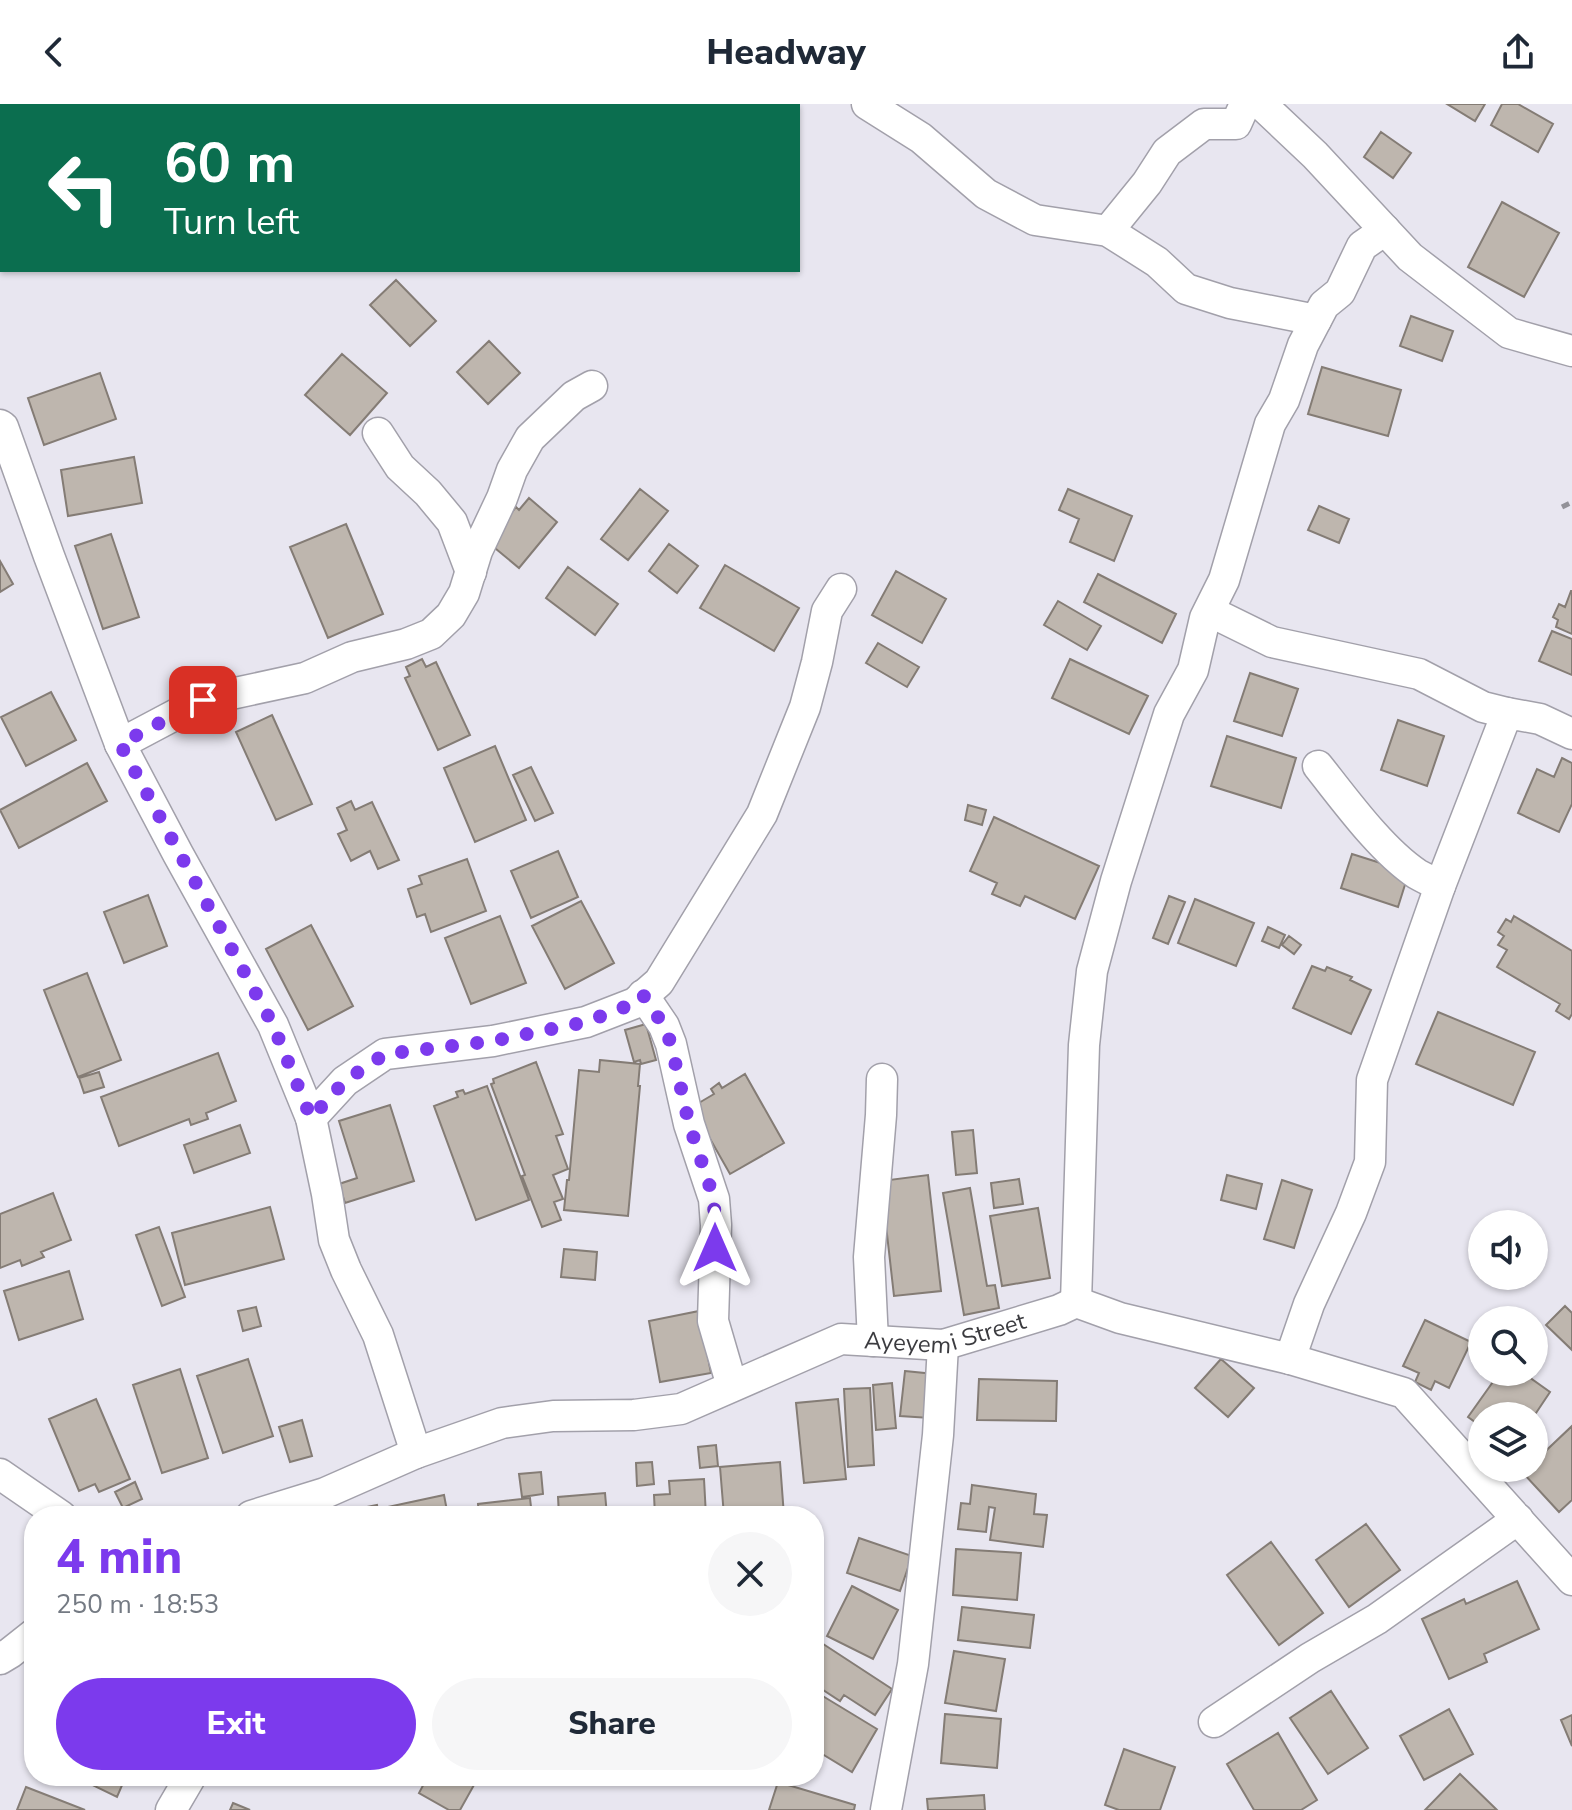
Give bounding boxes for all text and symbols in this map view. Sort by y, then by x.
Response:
text: Headway [706,28,866,77]
icon: back [32,30,76,74]
icon: share [1496,30,1540,74]
text: 60 m [164,125,295,202]
icon: left [32,136,136,240]
text: Turn left [164,198,299,247]
pin [169,666,237,734]
icon: arrive [181,678,225,722]
position arrow [673,1206,757,1290]
map controls [1468,1210,1548,1482]
button: sound [1468,1210,1548,1290]
street label: Ayeyemi Street [863,1305,1030,1361]
button: search [1468,1306,1548,1386]
button: layers [1468,1402,1548,1482]
text: 4 min [56,1524,182,1590]
button: close [708,1532,792,1616]
text: 250 m · 18:53 [56,1587,219,1622]
button: Exit [56,1678,416,1770]
button: Share [432,1678,792,1770]

